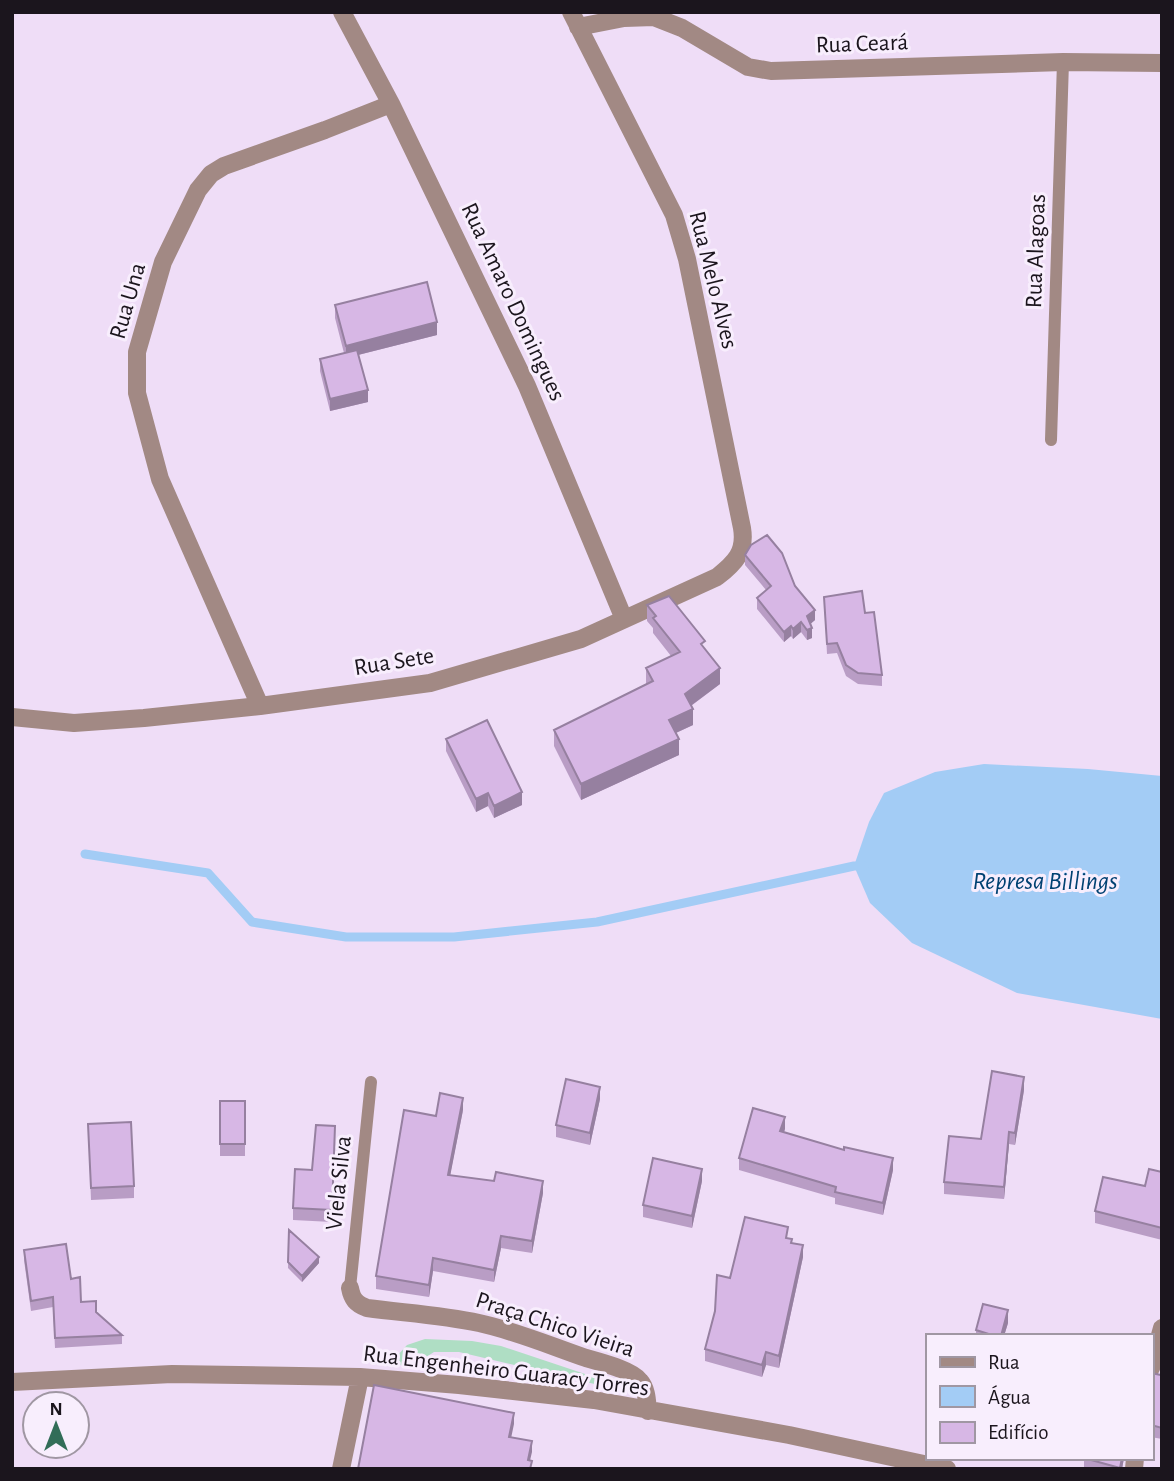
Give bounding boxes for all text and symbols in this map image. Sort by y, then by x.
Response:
street label: Rua Ceará [815,30,909,58]
street label: Rua Alagoas [1022,193,1050,309]
street label: Rua Amaro Domingues [457,199,569,405]
street label: Rua Melo Alves [684,209,742,351]
street label: Rua Una [106,260,150,342]
street label: Rua Sete [352,644,436,680]
water label: Represa Billings [972,868,1118,894]
street label: Viela Silva [322,1134,356,1232]
street label: Praça Chico Vieira [473,1288,637,1362]
legend [926,1334,1153,1460]
street label: Rua Engenheiro Guaracy Torres [362,1342,650,1400]
text: Rua [988,1352,1020,1373]
text: Água [988,1385,1031,1408]
north arrow [21,1390,91,1460]
text: N [49,1400,63,1419]
text: Edifício [988,1422,1048,1443]

